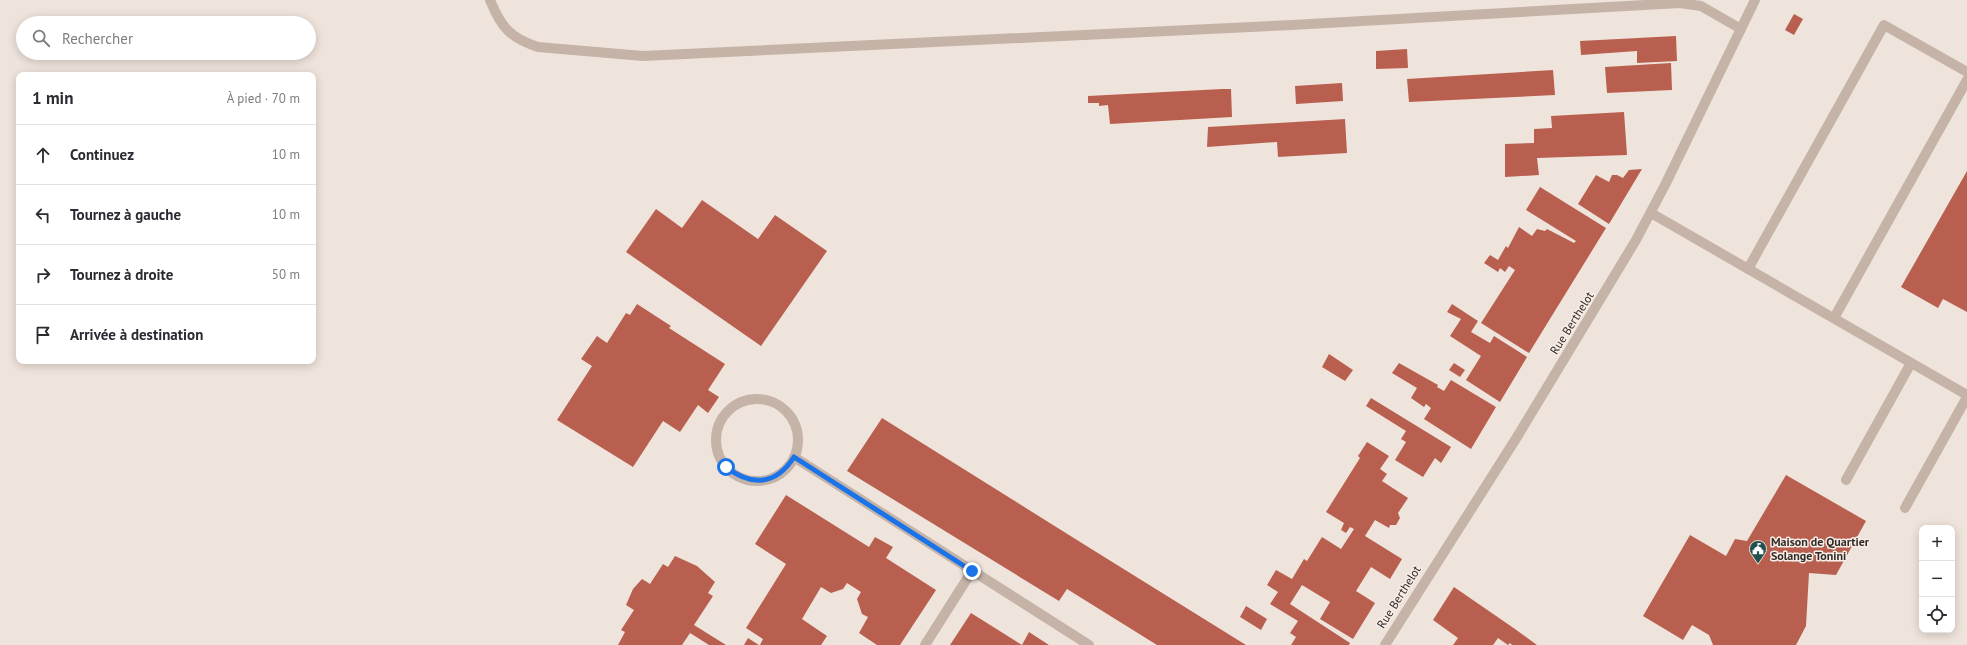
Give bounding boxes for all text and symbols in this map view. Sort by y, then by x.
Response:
search box [16,16,316,60]
icon: search [30,27,52,49]
text: Rechercher [62,29,133,48]
text: 1 min [32,87,73,109]
text: À pied · 70 m [227,90,300,107]
icon: ahead [32,144,54,166]
text: Continuez [70,145,134,164]
text: 10 m [272,146,300,163]
icon: left [32,204,54,226]
text: Tournez à gauche [70,205,181,224]
text: 10 m [272,206,300,223]
icon: right [32,264,54,286]
text: Tournez à droite [70,265,173,284]
text: 50 m [272,266,300,283]
street label: Rue Berthelot [1546,289,1597,357]
icon: arrive [32,324,54,346]
text: Arrivée à destination [70,325,203,344]
route start [717,458,735,476]
map controls [1919,525,1955,633]
button: + [1919,525,1955,561]
place label: Maison de Quartier Solange Tonini [1771,534,1870,563]
public building icon: Maison de Quartier Solange Tonini [1748,539,1768,564]
button: − [1919,561,1955,597]
route end [963,562,981,580]
street label: Rue Berthelot [1373,563,1424,631]
button: locate [1919,597,1955,633]

